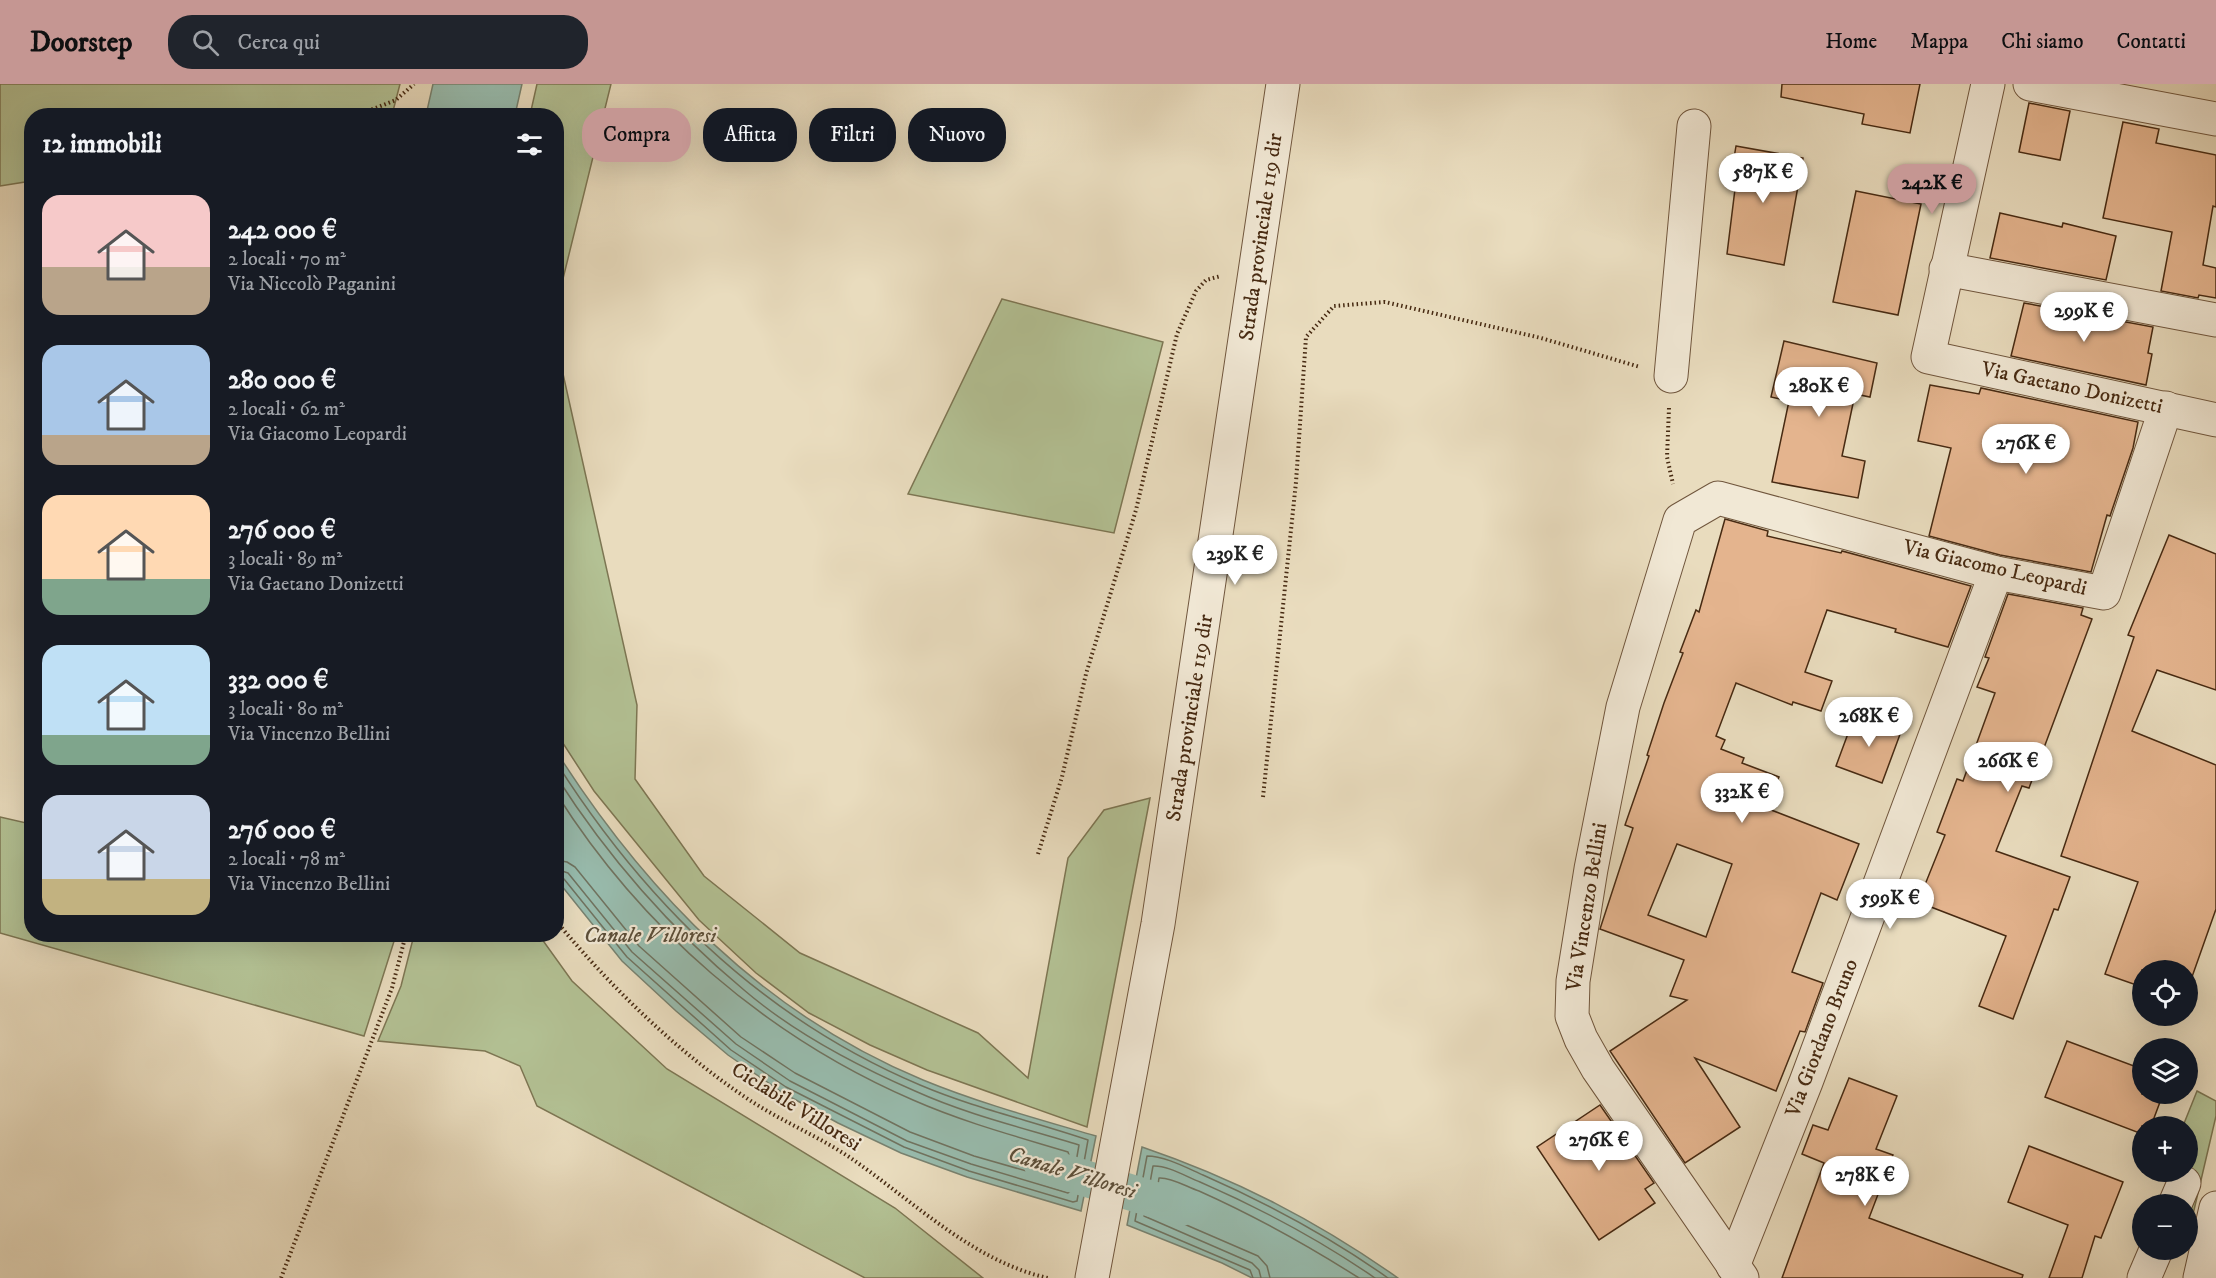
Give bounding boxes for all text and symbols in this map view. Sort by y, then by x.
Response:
search box [168,15,588,69]
text: Doorstep [30,25,132,60]
icon: search [189,26,222,59]
text: Cerca qui [237,29,320,56]
text: Home [1825,29,1877,55]
text: Mappa [1910,29,1968,55]
text: Chi siamo [2001,29,2083,55]
text: Contatti [2116,29,2186,55]
chip: Compra [582,108,691,162]
chip: Affitta [703,108,797,162]
chip: Filtri [809,108,896,162]
chip: Nuovo [908,108,1006,162]
text: 12 immobili [42,128,162,161]
icon: filters [513,128,546,161]
street label: Strada provinciale 119 dir [1234,131,1288,342]
pin: 587K € [1714,153,1812,204]
text: 587K € [1733,160,1793,185]
pin: 242K € [1883,164,1981,215]
text: 242K € [1901,171,1963,196]
text: 242 000 € [228,214,337,247]
icon: home [90,219,162,291]
text: 2 locali · 70 m² [228,247,346,272]
text: Via Niccolò Paganini [228,272,396,297]
pin: 299K € [2035,292,2133,343]
text: 299K € [2054,299,2114,324]
street label: Via Gaetano Donizetti [1978,356,2165,420]
text: 280 000 € [228,364,336,397]
pin: 280K € [1770,367,1868,418]
icon: home [90,369,162,441]
text: 280K € [1789,374,1849,399]
text: 2 locali · 62 m² [228,397,345,422]
text: Via Giacomo Leopardi [228,422,407,447]
pin: 276K € [1977,424,2075,475]
text: 276K € [1996,431,2056,456]
text: 276 000 € [228,514,336,547]
icon: home [90,519,162,591]
street label: Via Giacomo Leopardi [1900,534,2089,602]
pin: 239K € [1186,535,1284,586]
text: 239K € [1206,542,1264,567]
text: 3 locali · 89 m² [228,547,342,572]
text: Via Gaetano Donizetti [228,572,404,597]
street label: Strada provinciale 119 dir [1161,612,1219,823]
text: 332 000 € [228,664,329,697]
icon: home [90,669,162,741]
text: 3 locali · 80 m² [228,697,343,722]
pin: 268K € [1820,697,1918,748]
text: 268K € [1839,704,1899,729]
text: Via Vincenzo Bellini [228,722,390,747]
pin: 266K € [1959,742,2057,793]
text: 266K € [1978,749,2038,774]
pin: 332K € [1693,773,1791,824]
text: 332K € [1715,780,1769,805]
text: 276 000 € [228,814,336,847]
icon: home [90,819,162,891]
street label: Via Vincenzo Bellini [1561,821,1613,994]
text: 2 locali · 78 m² [228,847,345,872]
text: Via Vincenzo Bellini [228,872,390,897]
pin: 599K € [1841,879,1939,930]
text: 599K € [1860,886,1920,911]
water label: Canale Villoresi [584,922,718,949]
street label: Via Giordano Bruno [1780,955,1864,1122]
map controls [2132,960,2198,1260]
button: locate [2132,960,2198,1026]
button: layers [2132,1038,2198,1104]
street label: Ciclabile Villoresi [726,1057,866,1157]
button: + [2132,1116,2198,1182]
pin: 276K € [1550,1121,1648,1172]
text: 276K € [1569,1128,1629,1153]
water label: Canale Villoresi [1005,1141,1141,1206]
pin: 278K € [1816,1156,1914,1207]
text: 278K € [1835,1163,1895,1188]
button: − [2132,1194,2198,1260]

